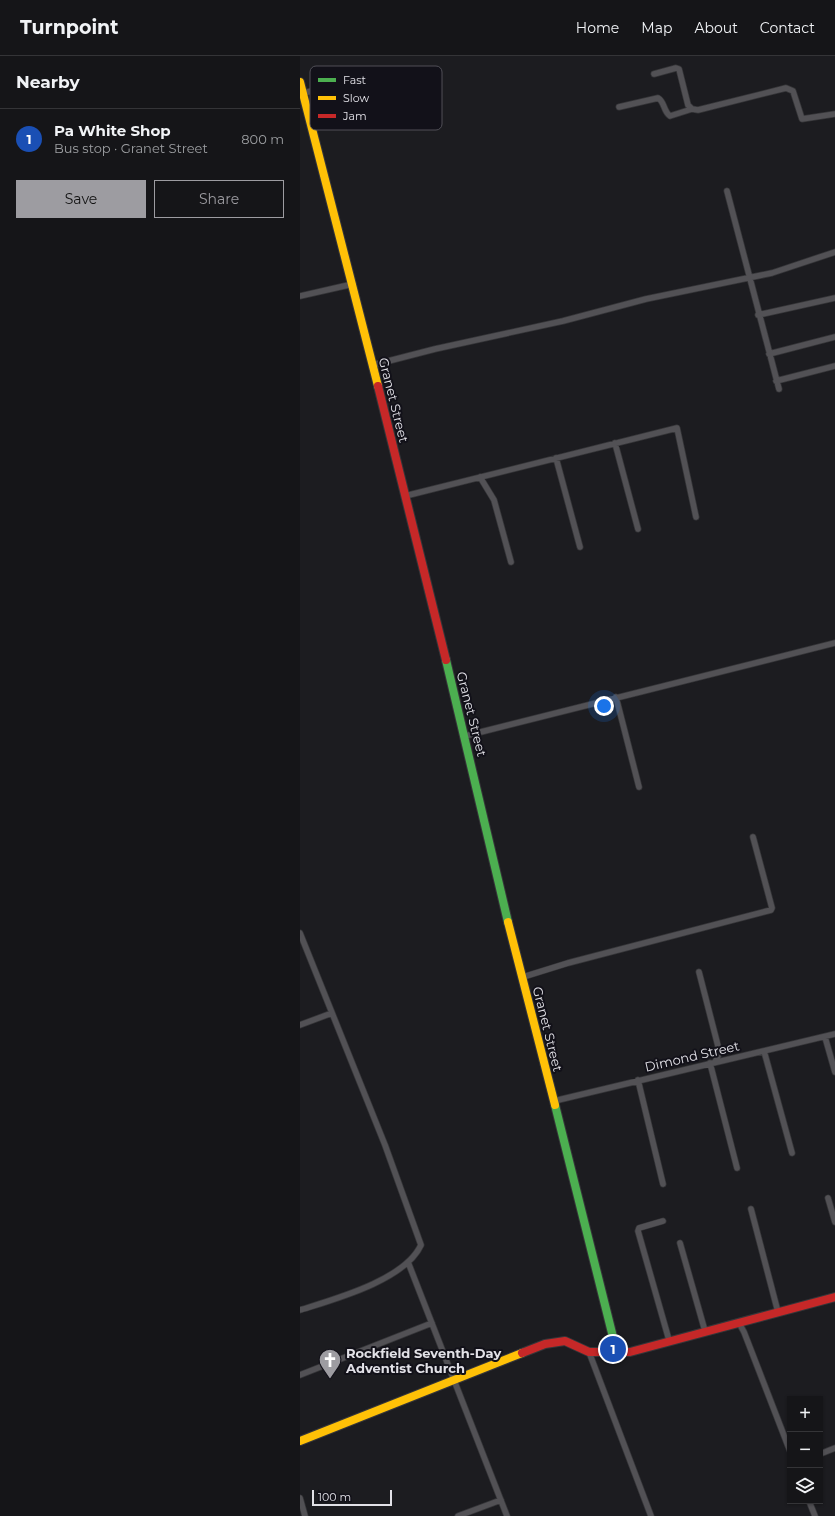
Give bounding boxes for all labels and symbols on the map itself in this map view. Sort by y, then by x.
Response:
legend [310,66,442,130]
text: Fast [343,73,367,87]
text: Slow [343,91,369,105]
text: Jam [342,109,367,123]
street label: Granet Street [376,356,412,444]
street label: Granet Street [454,670,490,758]
your location [594,696,614,716]
street label: Granet Street [530,985,566,1073]
street label: Dimond Street [643,1037,741,1075]
pin: 1 [600,1334,626,1364]
place label: Rockfield Seventh-Day Adventist Church [345,1345,501,1376]
church icon: Rockfield Seventh-Day Adventist Church [317,1347,343,1380]
scale bar [312,1488,392,1507]

